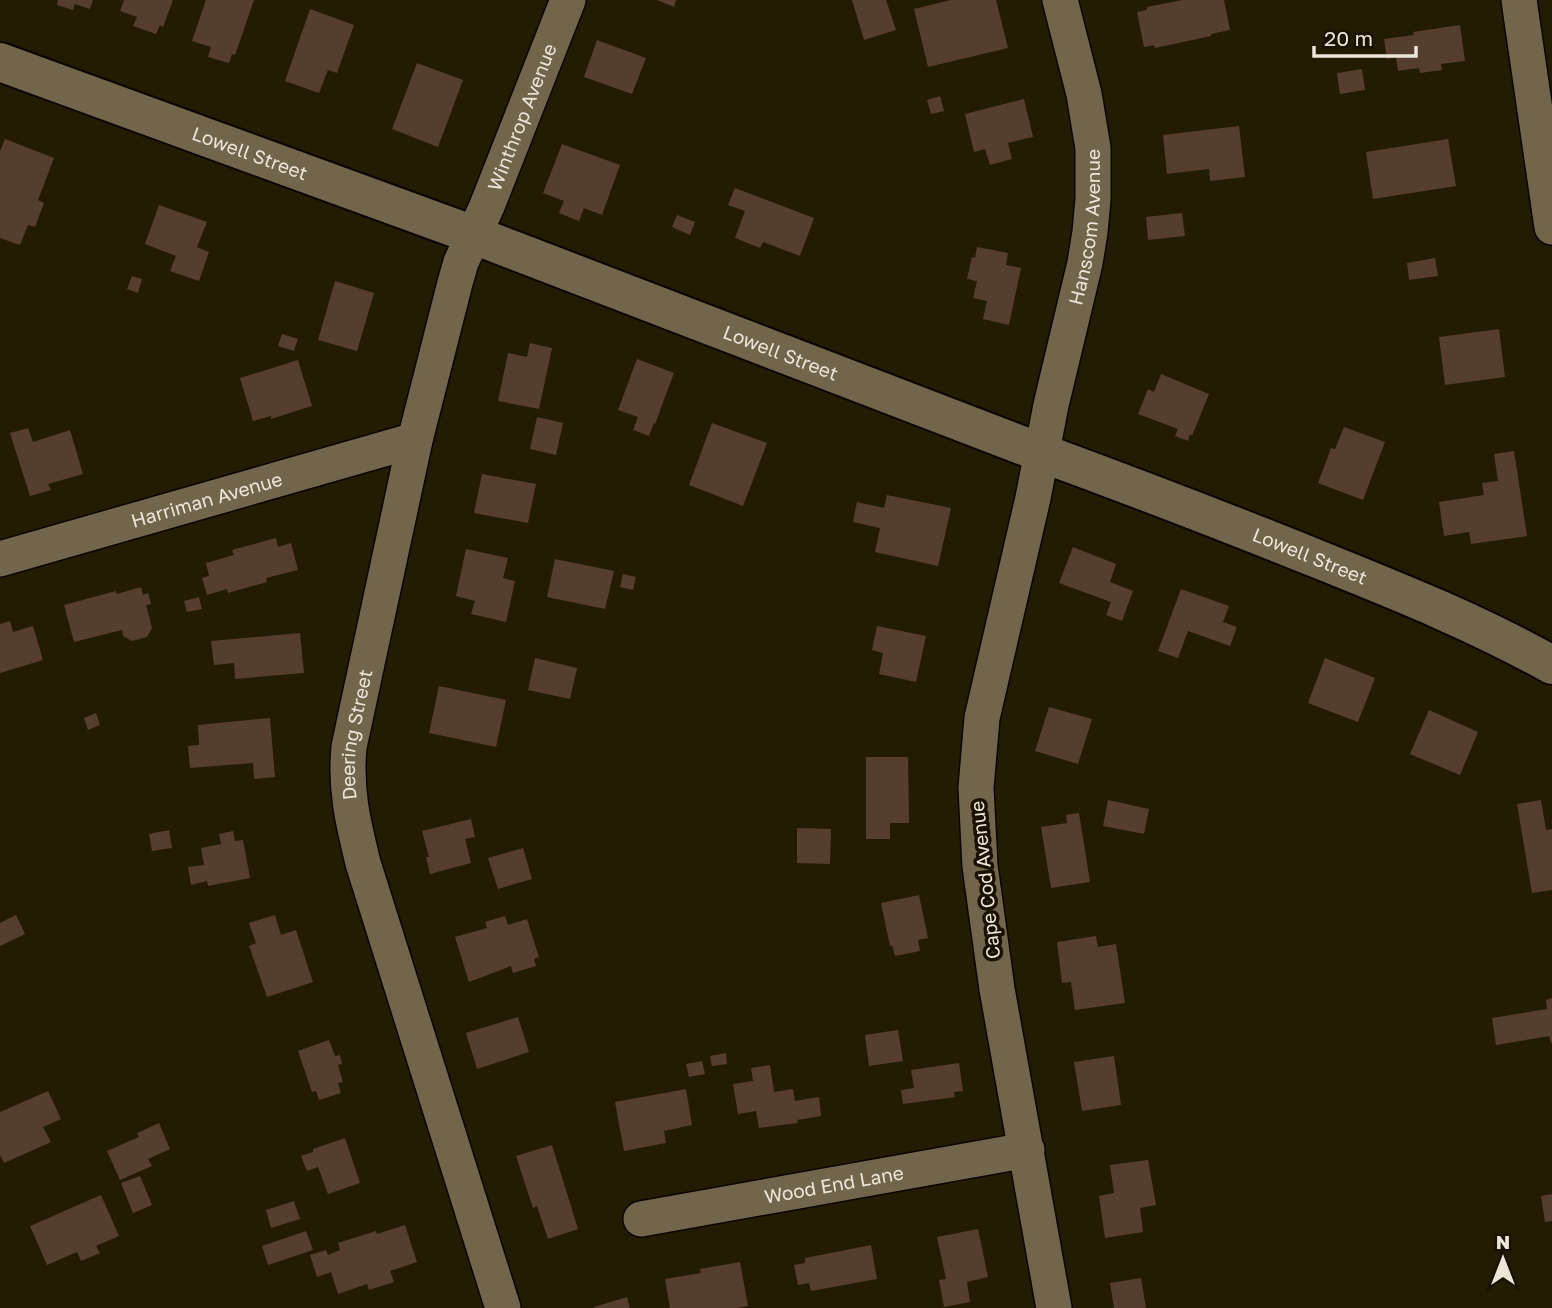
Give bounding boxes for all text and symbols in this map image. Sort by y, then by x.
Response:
scale bar [1314,14,1416,58]
text: 20 m [1324,25,1373,51]
street label: Winthrop Avenue [482,40,561,194]
street label: Lowell Street [189,121,311,184]
street label: Hanscom Avenue [1063,149,1104,307]
street label: Lowell Street [720,320,842,385]
street label: Harriman Avenue [128,467,285,532]
street label: Lowell Street [1249,522,1371,589]
street label: Deering Street [336,667,376,801]
street label: Cape Cod Avenue [965,800,1004,960]
street label: Wood End Lane [762,1160,905,1208]
north arrow [1468,1224,1538,1294]
text: N [1496,1230,1510,1253]

